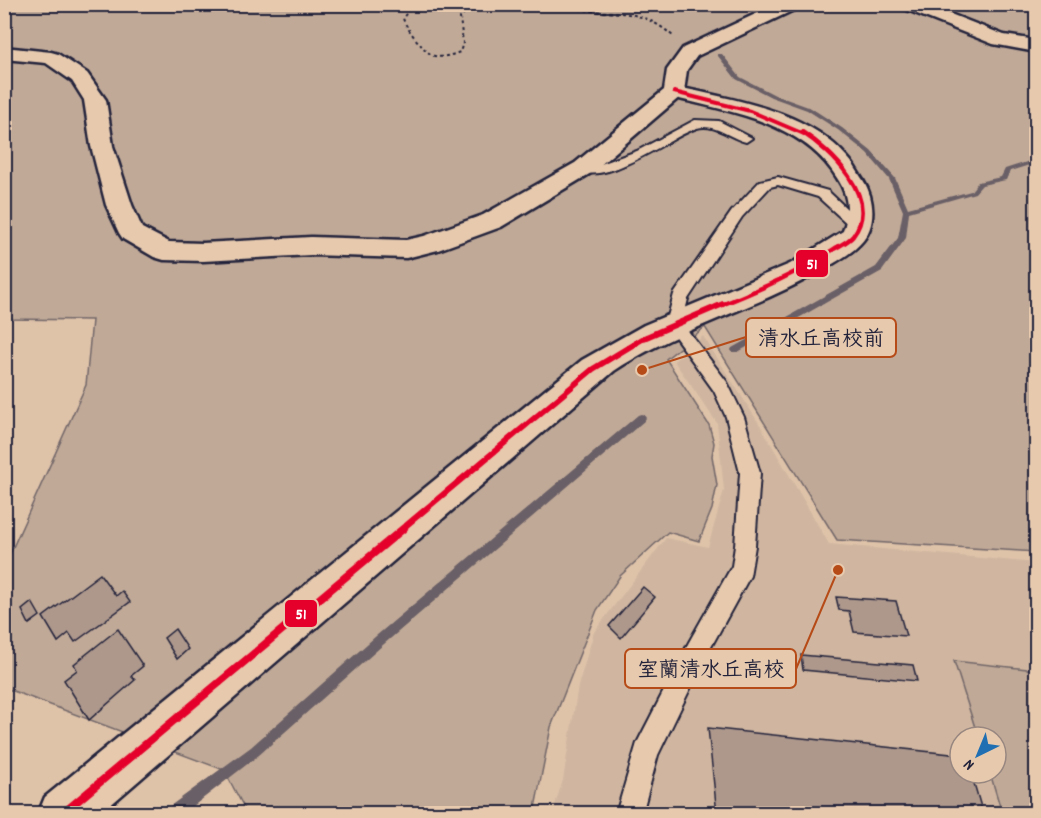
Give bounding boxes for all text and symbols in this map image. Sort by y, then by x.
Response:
line badge: 51 [795,249,829,278]
text: 51 [807,254,817,277]
callout: 清水丘高校前 [746,318,896,357]
text: 清水丘高校前 [758,326,884,356]
line badge: 51 [284,599,318,628]
text: 51 [296,604,306,627]
callout: 室蘭清水丘高校 [625,649,796,688]
text: 室蘭清水丘高校 [638,657,785,687]
north arrow [948,725,1008,785]
text: N [959,753,980,775]

